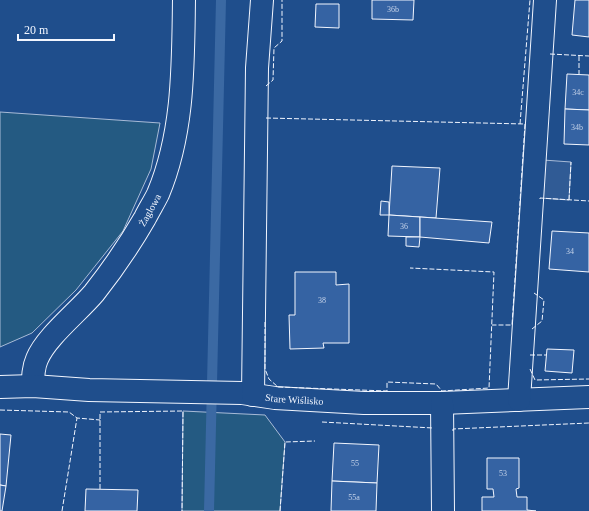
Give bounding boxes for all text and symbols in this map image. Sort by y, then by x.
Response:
house number: 36b [387,5,399,14]
scale bar [18,16,114,42]
text: 20 m [24,23,49,37]
house number: 34c [572,88,584,97]
house number: 34b [571,123,583,132]
street label: Żaglowa [136,192,163,228]
house number: 36 [400,222,408,231]
house number: 34 [566,247,574,256]
house number: 38 [318,296,326,305]
street label: Stare Wiślisko [265,392,324,407]
house number: 55 [351,459,359,468]
house number: 53 [499,469,507,478]
house number: 55a [348,493,360,502]

